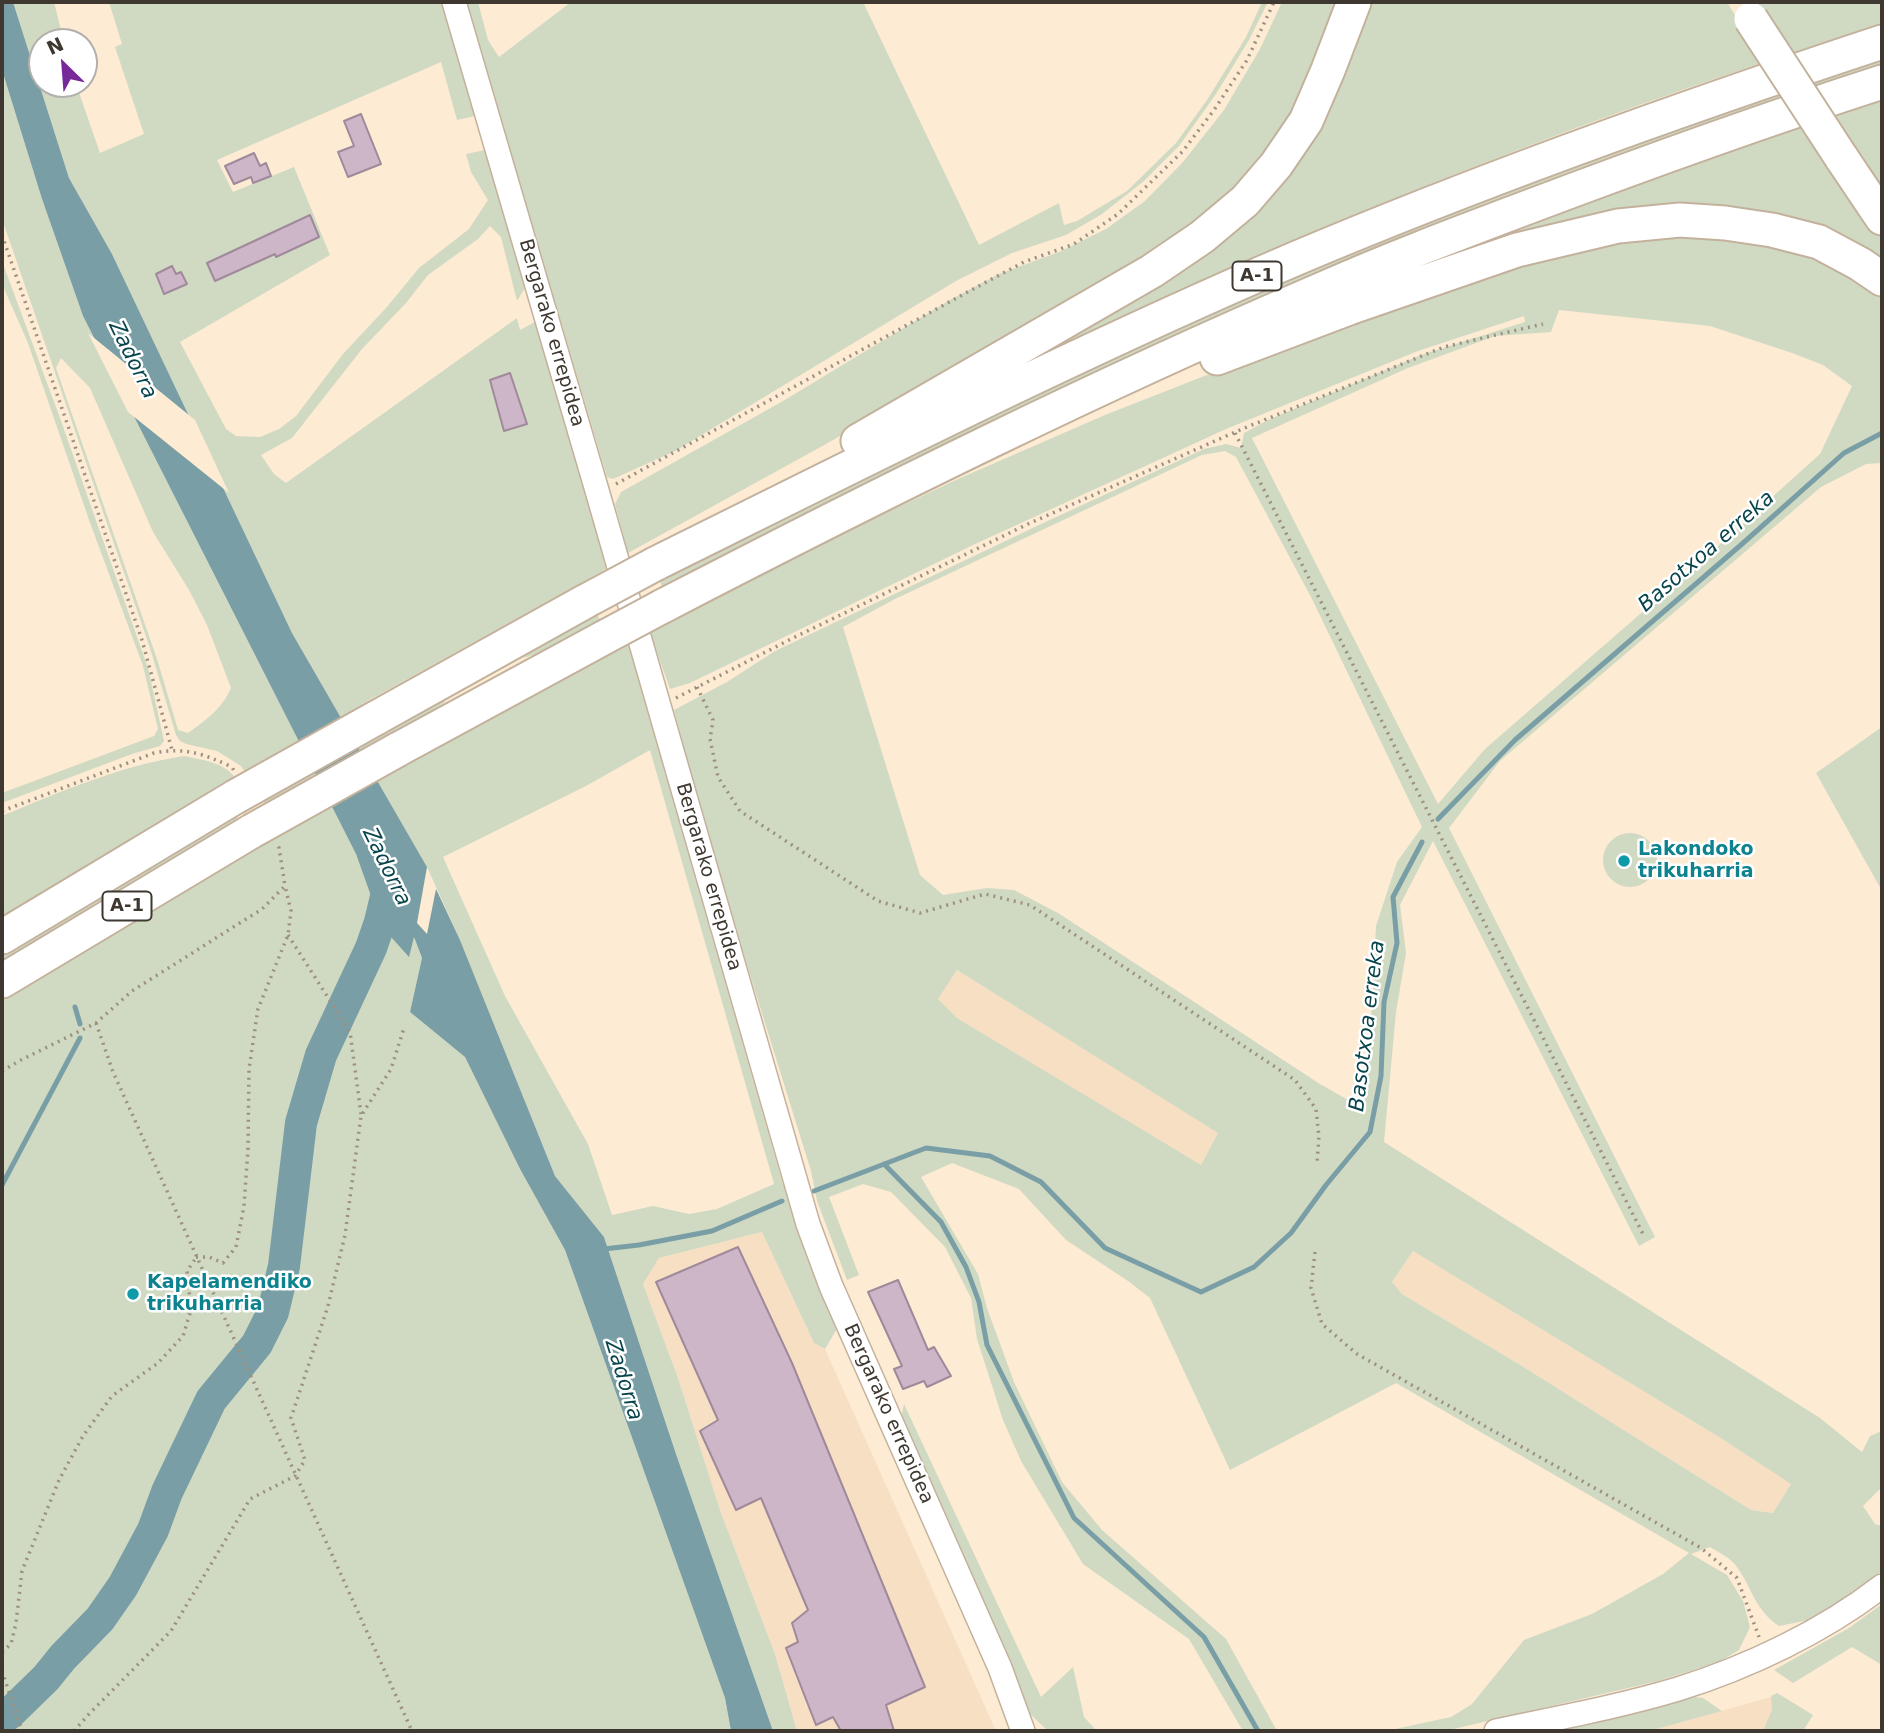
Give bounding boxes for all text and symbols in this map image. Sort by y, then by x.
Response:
north arrow [28,28,98,98]
text: N [43,32,67,59]
street label: Bergarako errepidea [513,236,589,430]
road number: A-1 [1232,262,1282,290]
water label: Zadorra [102,317,162,403]
water label: Basotxoa erreka [1634,486,1780,618]
street label: Bergarako errepidea [670,780,746,974]
water label: Zadorra [356,824,416,910]
place label: Lakondoko trikuharria [1638,839,1754,883]
marker: Lakondoko trikuharria [1616,853,1632,869]
road number: A-1 [102,891,152,920]
water label: Basotxoa erreka [1345,939,1391,1113]
place label: Kapelamendiko trikuharria [147,1272,312,1316]
marker: Kapelamendiko trikuharria [125,1286,141,1302]
street label: Bergarako errepidea [838,1321,938,1507]
water label: Zadorra [599,1336,647,1424]

